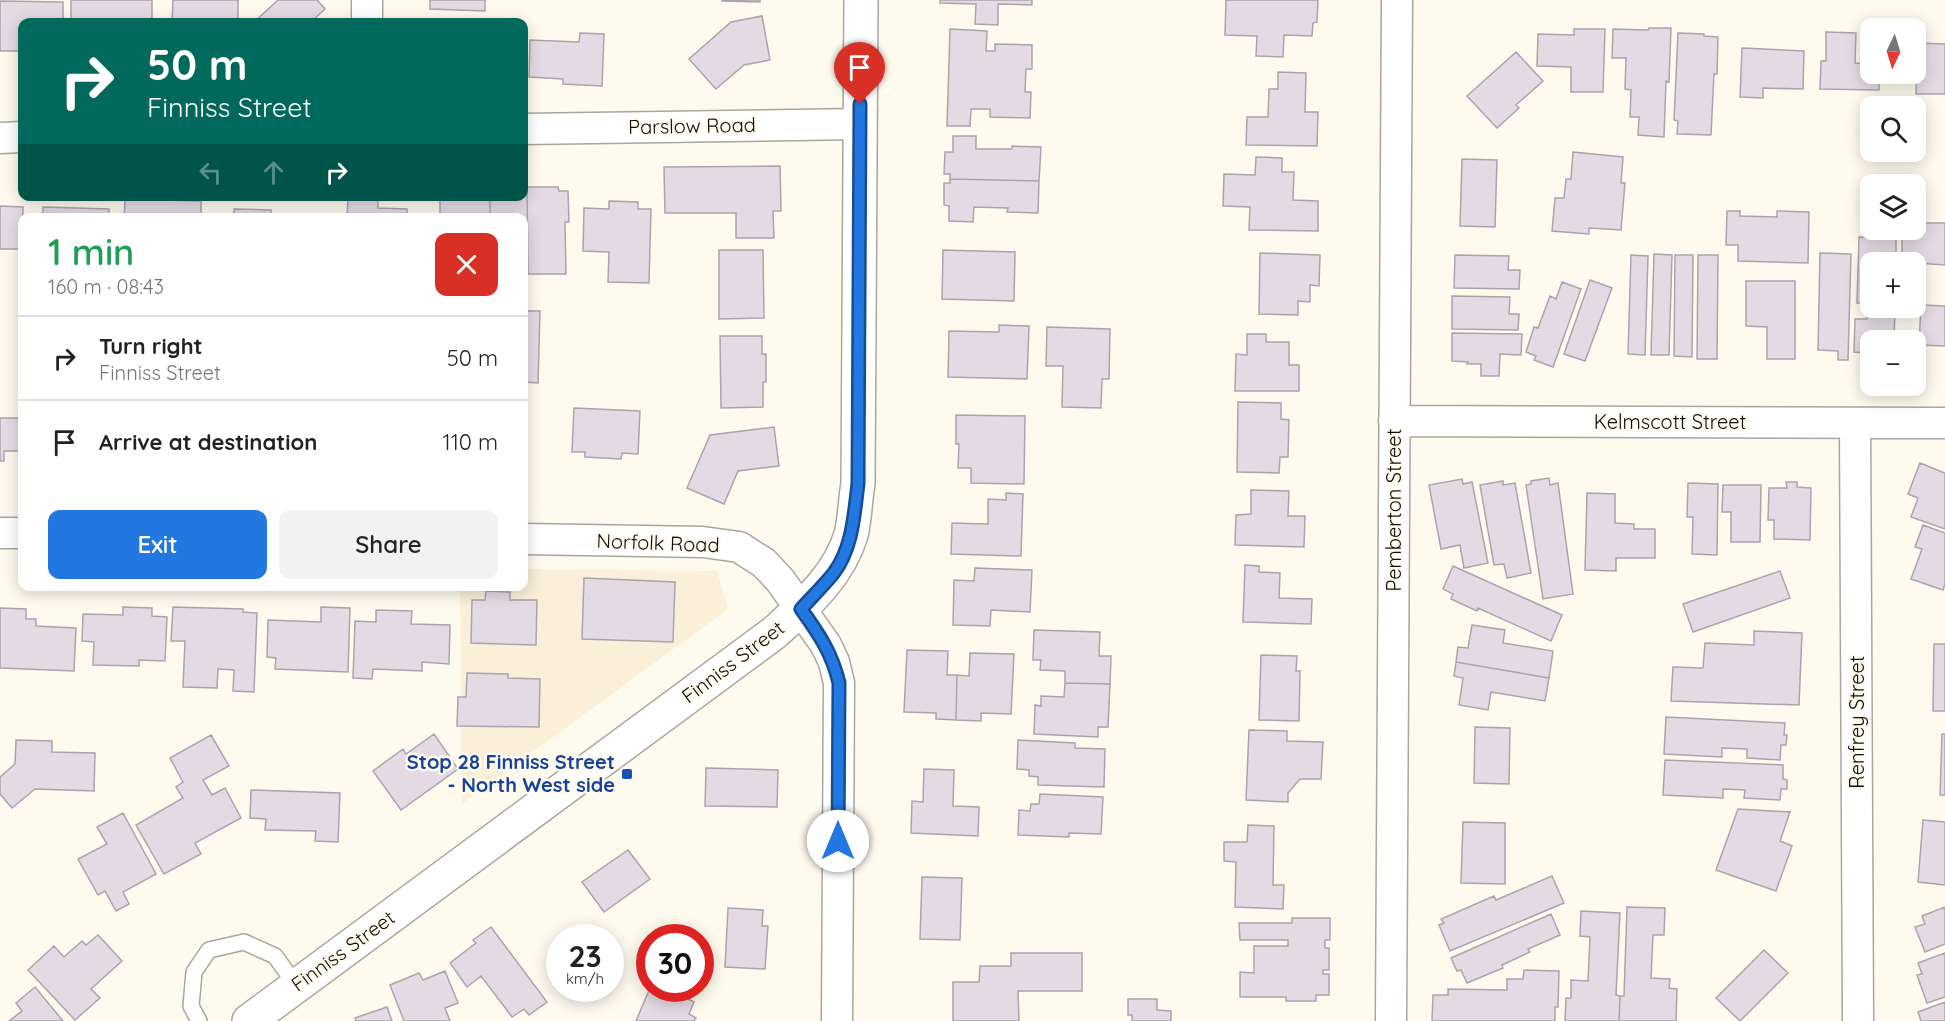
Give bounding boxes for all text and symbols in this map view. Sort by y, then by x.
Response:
north arrow [1860,18,1926,84]
map controls [1860,18,1926,396]
text: 50 m [147,38,247,91]
icon: right [48,42,126,120]
pin [834,42,885,104]
icon: arrive [843,51,876,84]
text: Finniss Street [147,90,312,124]
button: search [1860,96,1926,162]
street label: Parslow Road [628,112,756,139]
icon: left [194,156,227,189]
icon: ahead [257,156,290,189]
icon: right [320,156,353,189]
button: layers [1860,174,1926,240]
text: 1 min [48,229,134,274]
button: close [435,233,498,296]
button: + [1860,252,1926,318]
text: 160 m · 08:43 [48,274,164,299]
button: − [1860,330,1926,396]
text: Turn right [99,332,203,360]
icon: right [48,342,81,375]
text: 50 m [447,344,498,372]
text: Finniss Street [99,360,221,385]
street label: Kelmscott Street [1594,409,1747,434]
icon: arrive [48,426,81,459]
text: Arrive at destination [99,428,317,456]
text: 110 m [443,428,498,456]
street label: Pemberton Street [1381,428,1406,591]
button: Exit [48,510,267,579]
button: Share [279,510,498,579]
street label: Norfolk Road [596,528,720,557]
street label: Finniss Street [677,615,789,708]
street label: Renfrey Street [1844,655,1869,789]
place label: Stop 28 Finniss Street - North West side [407,749,615,797]
marker: Stop 28 Finniss Street - North West side [620,767,634,781]
position arrow [806,809,870,873]
street label: Finniss Street [286,905,400,997]
speed limit sign: 30 [636,924,714,1002]
text: 23 [568,937,602,975]
text: km/h [566,969,604,988]

